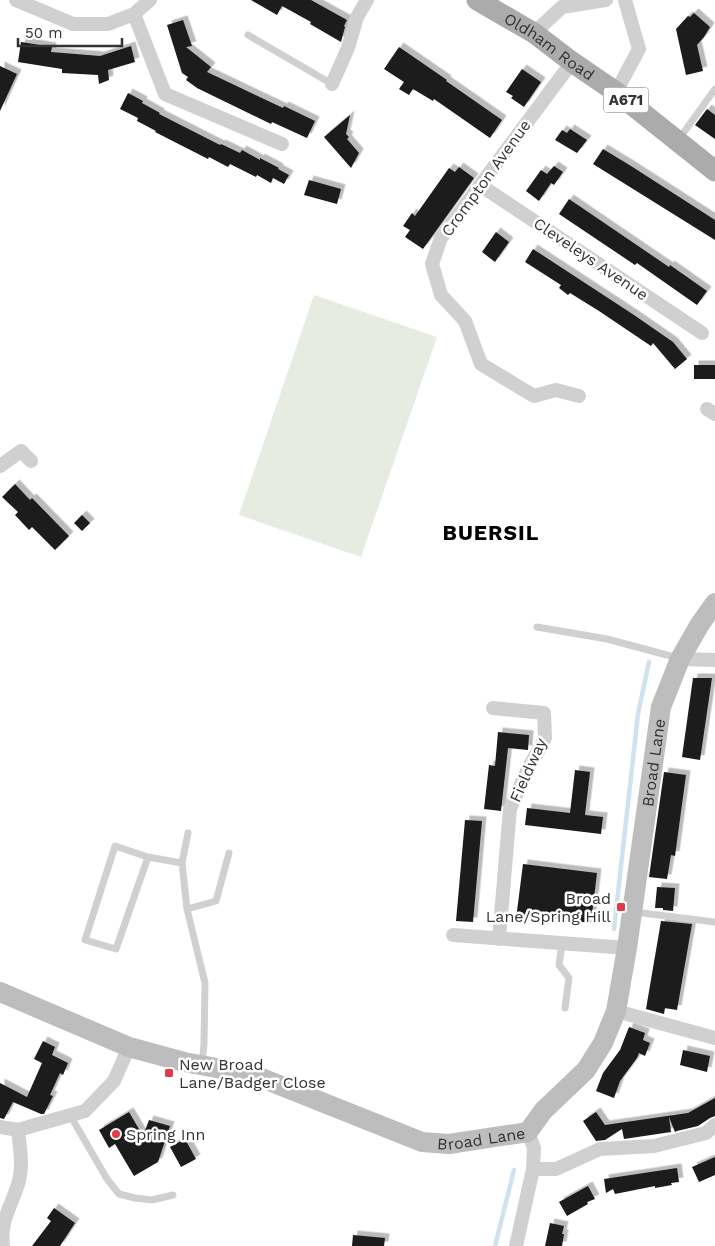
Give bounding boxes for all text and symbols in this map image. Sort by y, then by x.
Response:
street label: Oldham Road [501,8,598,84]
scale bar [18,15,121,47]
text: 50 m [25,24,62,42]
road number: A671 [604,88,648,112]
street label: Crompton Avenue [437,116,535,240]
street label: Cleveleys Avenue [530,214,652,304]
district label: BUERSIL [443,520,539,545]
street label: Broad Lane [638,717,669,808]
street label: Fieldway [505,734,551,805]
place label: Broad Lane/Spring Hill [486,889,611,926]
marker: Broad Lane/Spring Hill [615,901,627,913]
place label: New Broad Lane/Badger Close [179,1055,326,1092]
marker: New Broad Lane/Badger Close [163,1067,175,1079]
street label: Broad Lane [437,1123,527,1154]
place label: Spring Inn [126,1125,205,1144]
marker: Spring Inn [110,1128,122,1140]

